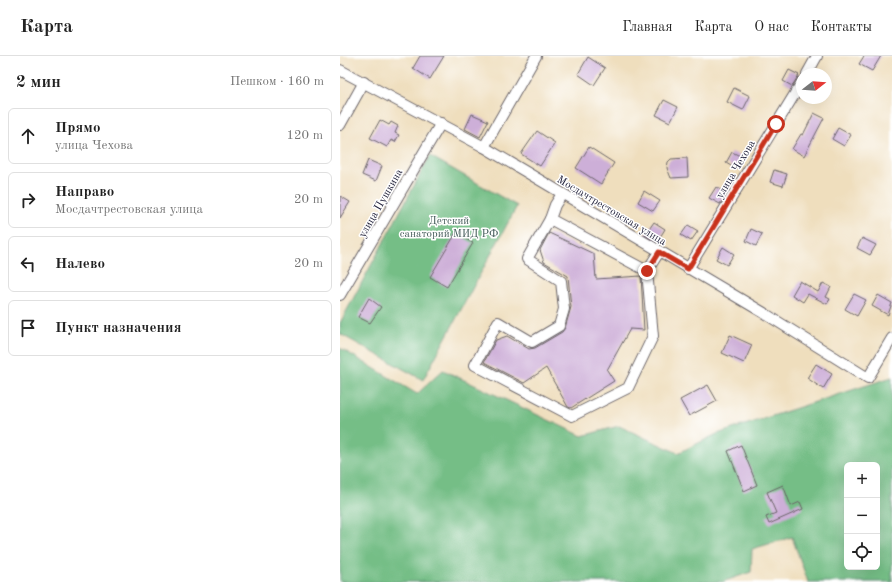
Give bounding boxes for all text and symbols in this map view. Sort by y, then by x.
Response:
text: Карта [20,18,73,37]
text: Главная [622,20,672,34]
text: Карта [694,20,732,34]
text: О нас [754,20,789,34]
text: Контакты [811,20,872,34]
north arrow [796,68,832,104]
text: 2 мин [16,74,61,91]
text: Пешком · 160 m [230,75,324,88]
route start [767,115,785,133]
text: Прямо [55,121,101,136]
icon: ahead [17,125,39,147]
text: 120 m [286,129,323,142]
street label: улица Чехова [715,138,758,201]
text: улица Чехова [55,139,133,152]
street label: улица Пушкина [357,167,406,240]
street label: Мосдачтрестовская улица [555,174,668,249]
text: Направо [55,185,114,200]
icon: right [17,189,39,211]
text: 20 m [294,193,323,206]
text: Мосдачтрестовская улица [55,203,203,216]
park label: Детский санаторий МИД РФ [400,216,498,240]
icon: left [17,253,39,275]
text: Налево [55,257,105,272]
text: 20 m [294,257,323,270]
route end [638,262,656,280]
icon: arrive [17,317,39,339]
text: Пункт назначения [55,321,182,336]
map controls [844,462,880,570]
button: + [844,462,880,498]
button: − [844,498,880,534]
button: locate [844,534,880,570]

